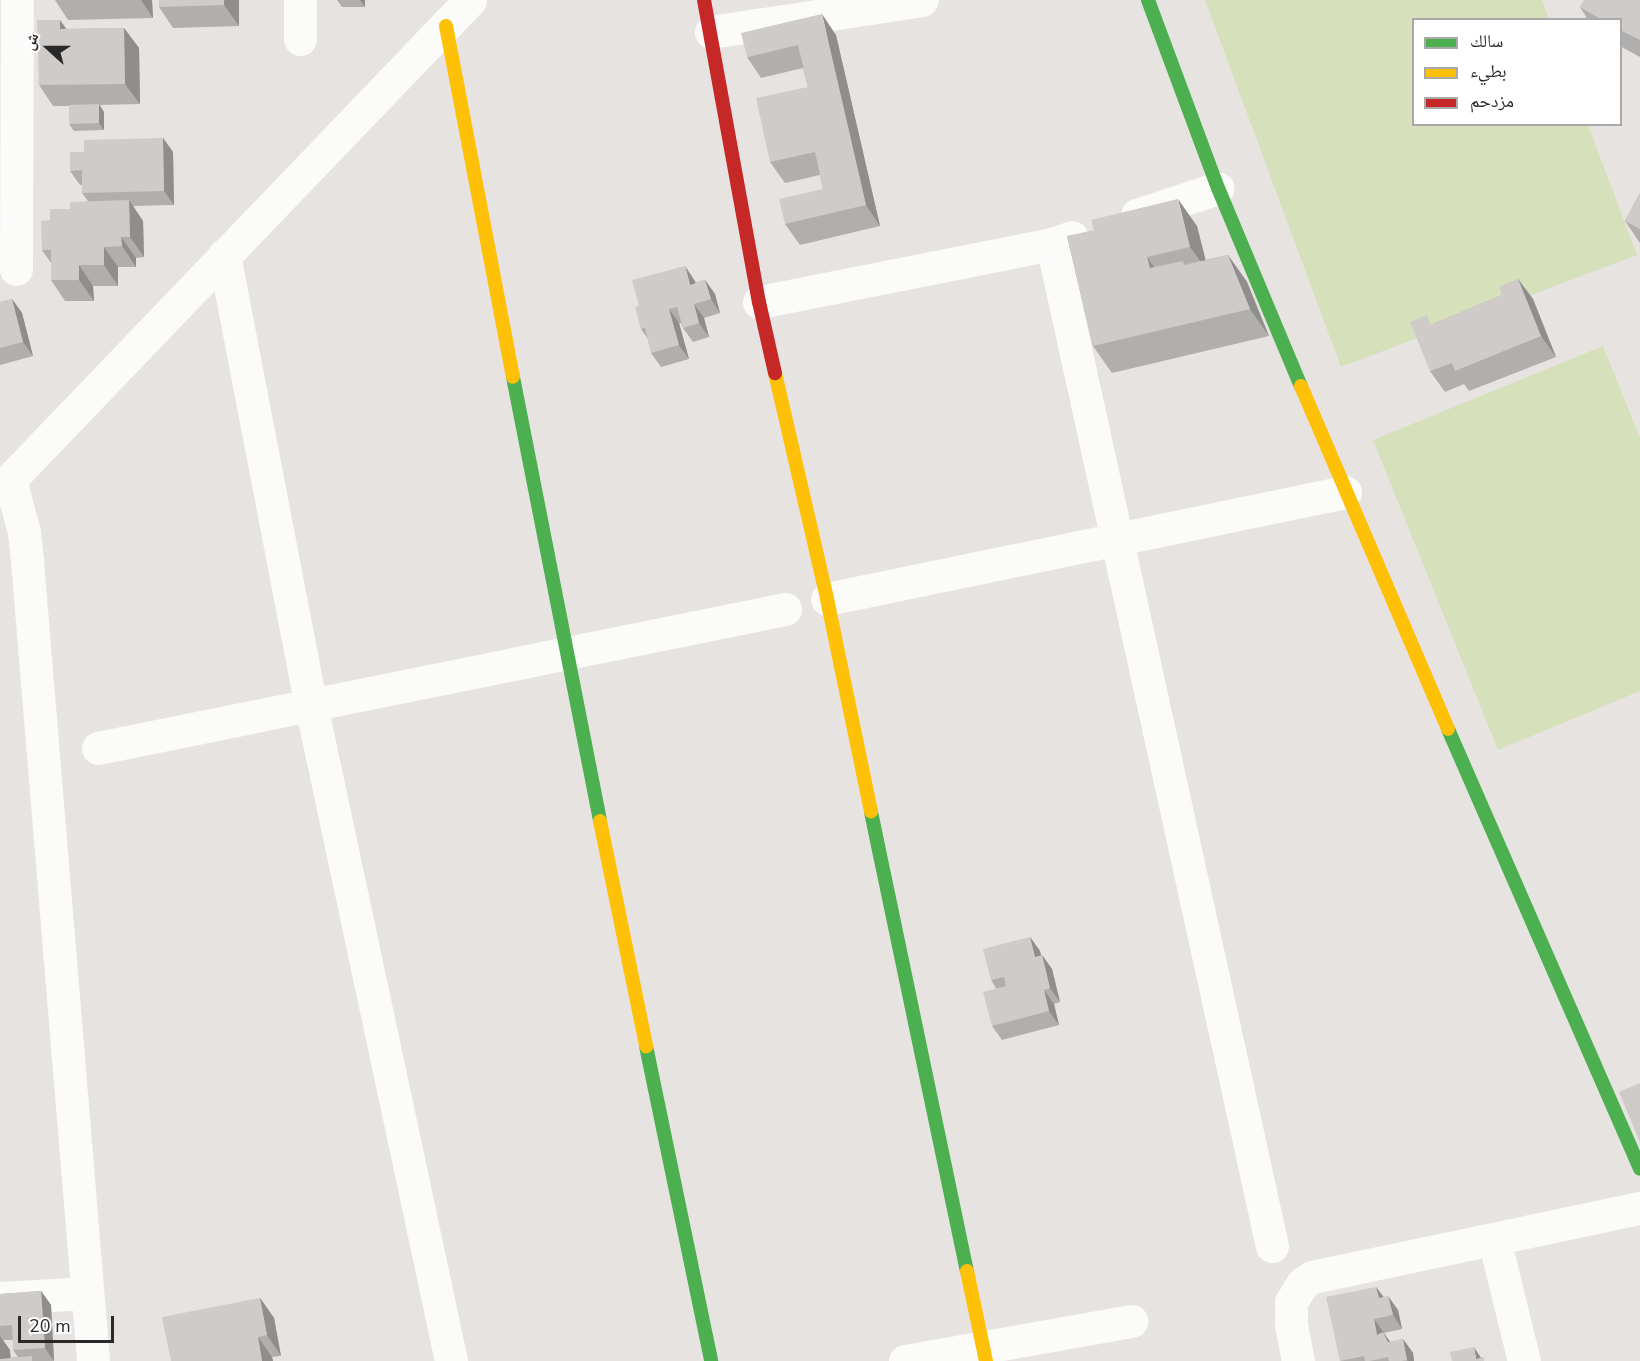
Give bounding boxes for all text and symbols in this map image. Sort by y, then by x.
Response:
north arrow [18,18,78,78]
legend [1412,18,1622,126]
text: سالك [1470,29,1503,53]
text: ش [18,30,45,53]
text: بطيء [1470,59,1507,83]
text: مزدحم [1470,89,1514,113]
scale bar [21,1304,117,1342]
text: 20 m [29,1314,71,1338]

